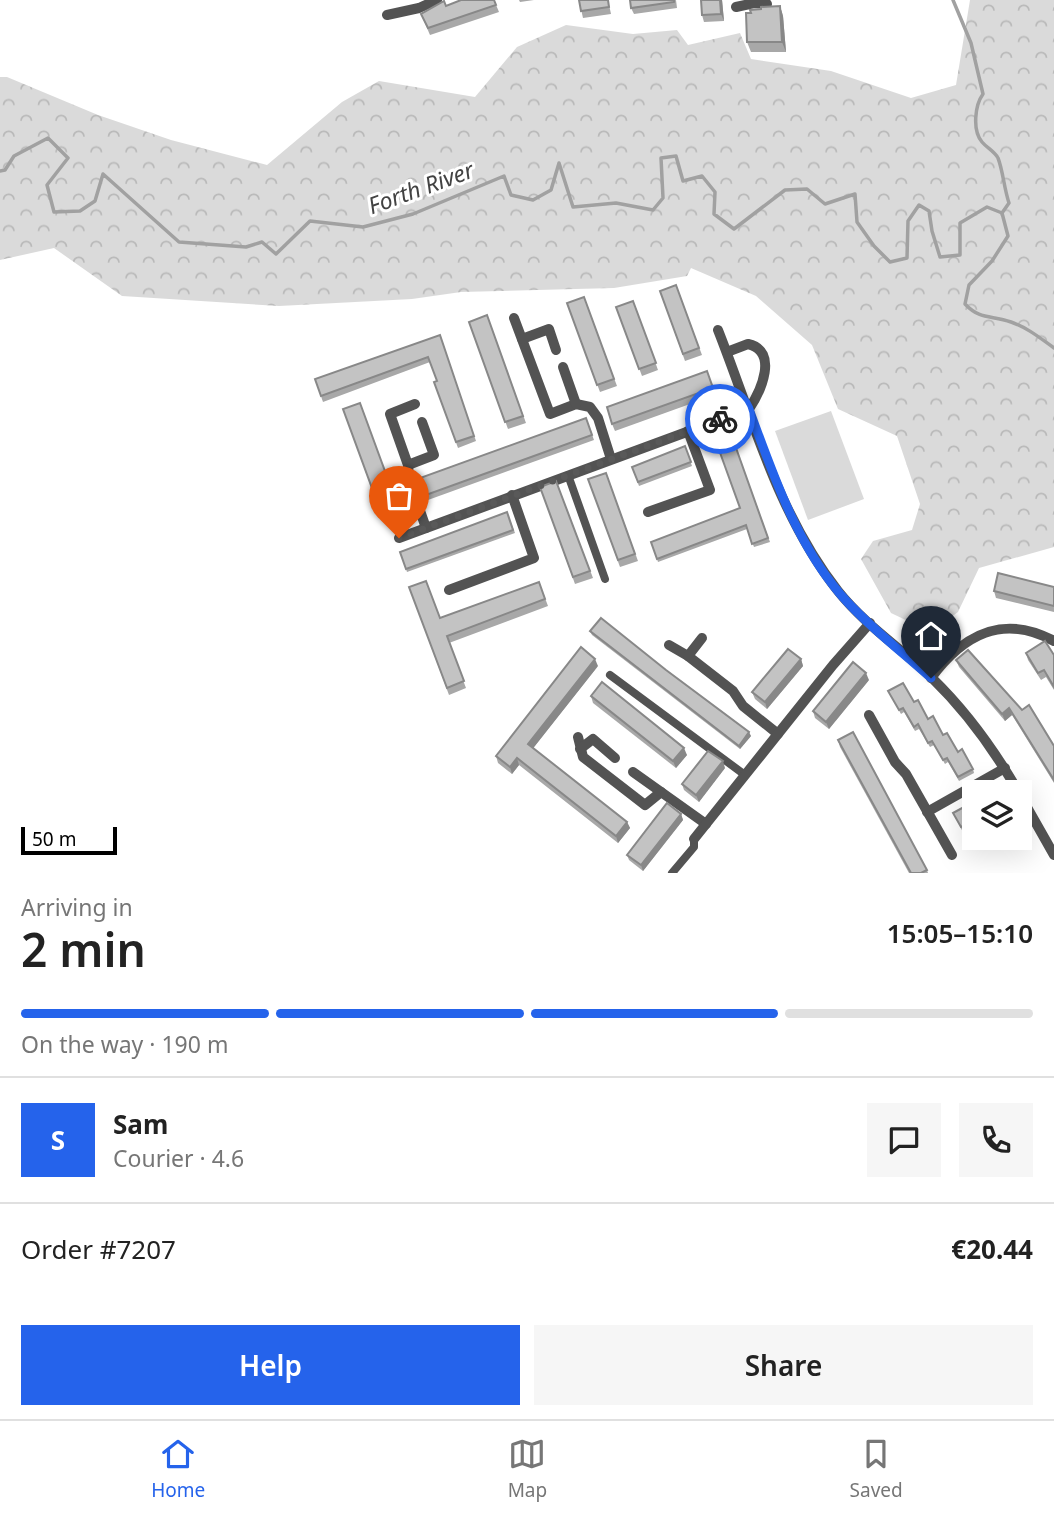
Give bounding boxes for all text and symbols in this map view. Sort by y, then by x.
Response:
water label: Forth River [363,153,479,221]
courier [685,384,755,454]
icon: bike [701,400,739,438]
pin [369,466,429,538]
icon: bag [380,477,418,515]
pin [901,606,961,678]
icon: home [912,617,950,655]
map controls [962,780,1032,850]
button: layers [962,780,1032,850]
scale bar [21,824,117,856]
text: 50 m [32,826,76,852]
text: Arriving in [21,891,133,923]
text: 15:05–15:10 [887,915,1033,951]
text: 2 min [21,918,146,980]
text: On the way · 190 m [21,1028,228,1060]
button: chat [867,1103,941,1177]
button: phone [959,1103,1033,1177]
text: Sam [113,1106,168,1142]
text: S [51,1122,65,1158]
text: Courier · 4.6 [113,1142,244,1174]
text: Order #7207 [21,1231,176,1267]
text: €20.44 [951,1231,1033,1267]
button: Help [21,1325,520,1405]
button: Share [534,1325,1033,1405]
tab: Home [151,1435,205,1503]
tab: Map [508,1435,547,1503]
tab: Saved [850,1435,903,1503]

